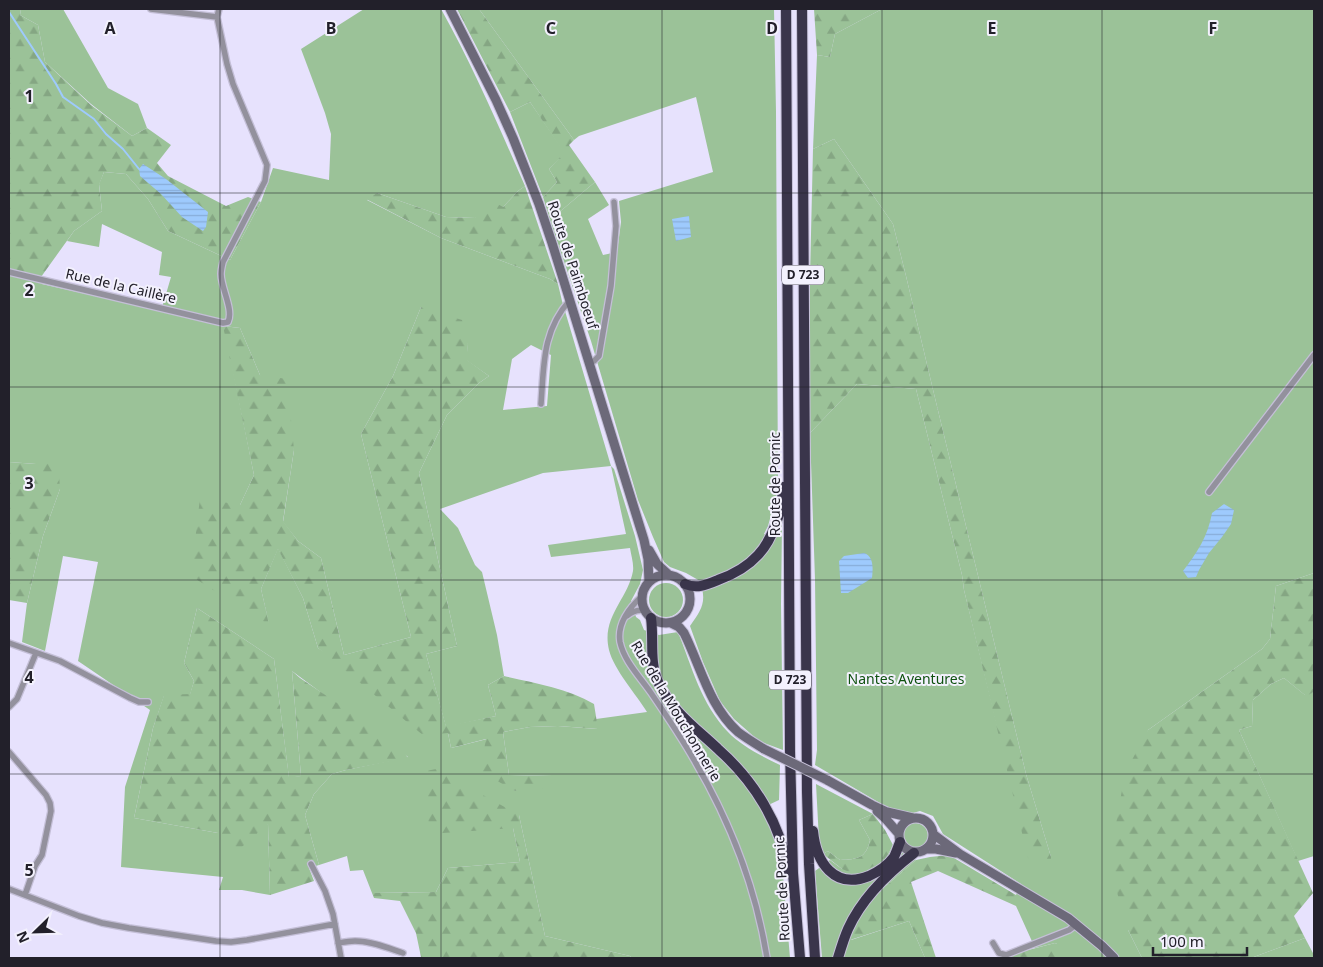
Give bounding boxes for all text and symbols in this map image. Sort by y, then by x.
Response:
text: A [104,17,116,39]
text: B [326,17,336,39]
text: C [546,17,556,39]
text: D [766,17,778,39]
text: E [988,17,997,39]
text: F [1209,17,1217,39]
text: 1 [24,85,34,107]
street label: Route de Paimboeuf [544,198,604,333]
street label: Rue de la Caillère [64,264,178,307]
road number: D 723 [782,266,824,284]
text: 2 [24,279,34,301]
street label: Route de Pornic [765,432,784,536]
text: 3 [24,472,34,494]
street label: Rue de la Mouchonnerie [627,637,726,784]
text: 4 [24,666,34,688]
park label: Nantes Aventures [848,669,965,688]
road number: D 723 [769,670,811,690]
street label: Route de Pornic [769,836,794,942]
text: 5 [24,859,34,881]
north arrow [10,907,60,957]
scale bar [1153,924,1247,956]
text: N [12,928,34,946]
text: 100 m [1160,931,1204,951]

